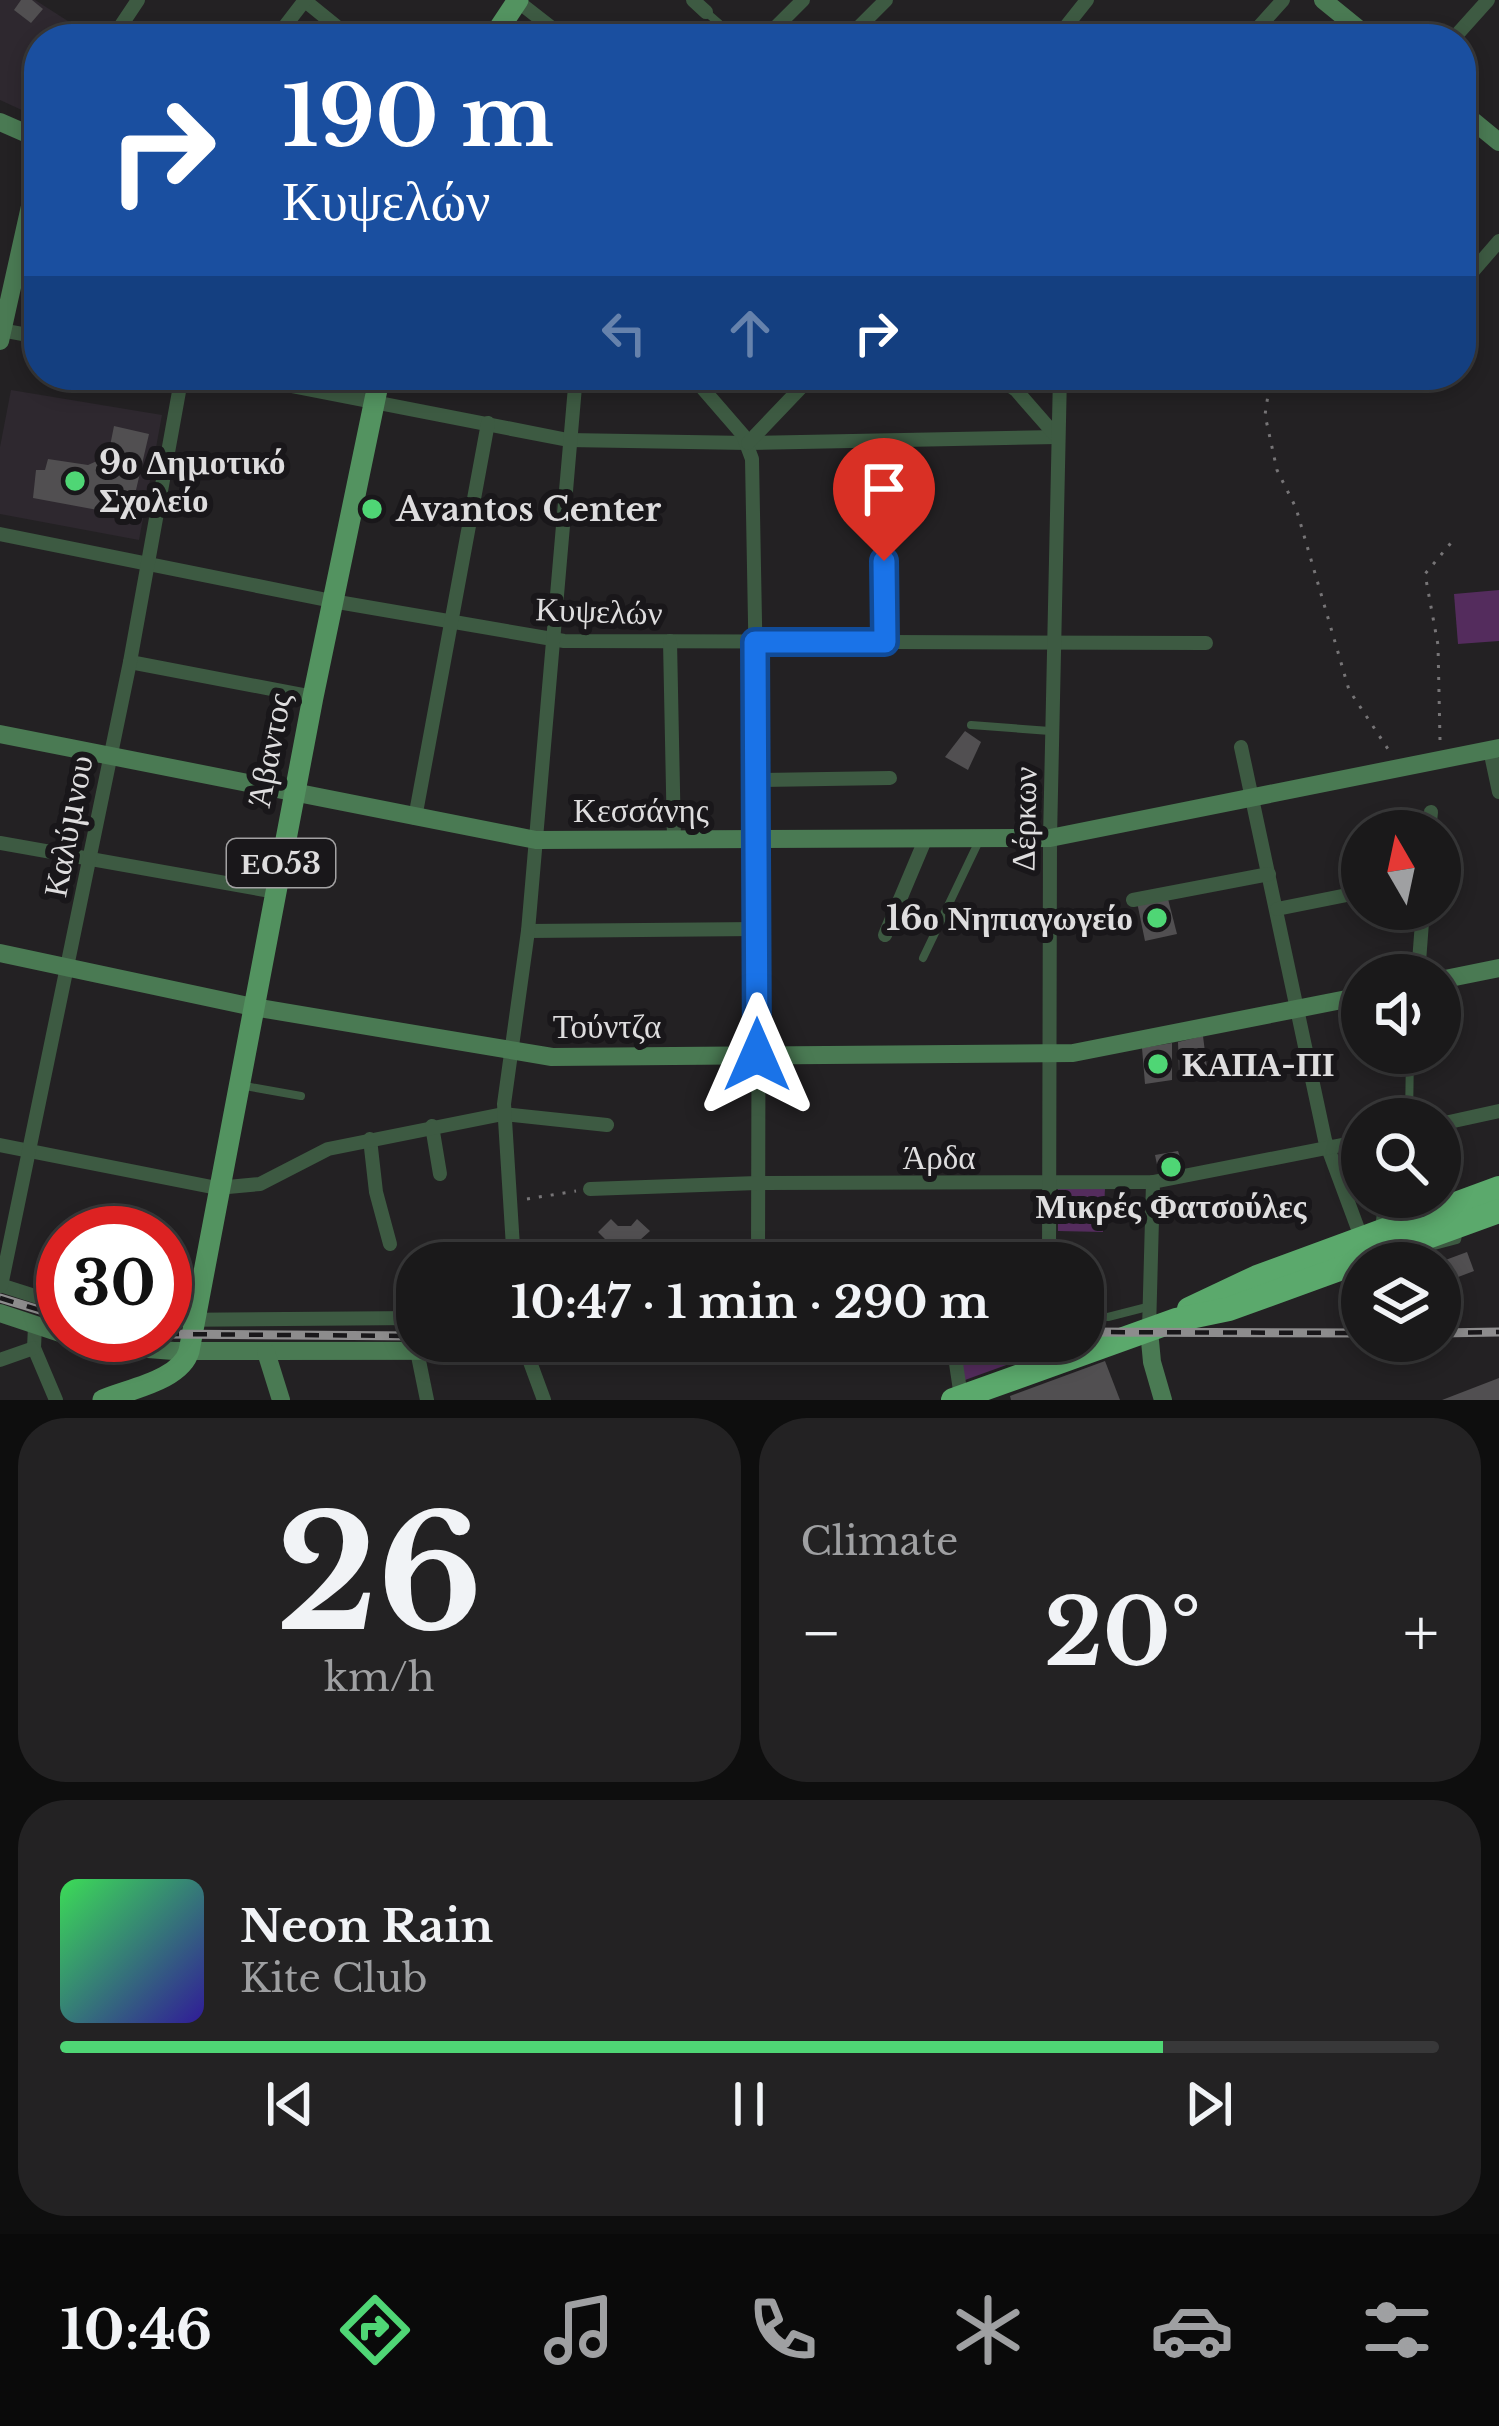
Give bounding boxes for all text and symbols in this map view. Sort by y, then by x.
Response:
text: 190 m [282,65,554,169]
icon: right [84,72,240,228]
text: Κυψελών [282,168,490,235]
icon: left [591,300,657,366]
icon: ahead [717,300,783,366]
icon: right [843,300,909,366]
pin [833,438,935,561]
place label: 9ο Δημοτικό Σχολείο [99,442,286,521]
icon: arrive [851,456,917,522]
marker: 9ο Δημοτικό Σχολείο [62,468,88,494]
place label: Avantos Center [395,489,662,530]
marker: Avantos Center [359,496,385,522]
street label: Κυψελών [535,588,663,634]
street label: Άβαντος [238,689,300,811]
street label: Καλύμνου [34,752,102,900]
street label: Δέρκων [1003,766,1045,872]
street label: Κεσσάνης [573,790,709,831]
north arrow [1341,810,1461,930]
map controls [1341,810,1461,1362]
road number: ΕΟ53 [227,839,335,887]
place label: 16ο Νηπιαγωγείο [886,898,1133,939]
marker: 16ο Νηπιαγωγείο [1144,905,1170,931]
button: sound [1341,954,1461,1074]
position arrow [694,992,820,1118]
street label: Τούντζα [553,1006,661,1047]
place label: ΚΑΠΑ-ΠΙ [1182,1044,1335,1085]
marker: ΚΑΠΑ-ΠΙ [1145,1051,1171,1077]
button: search [1341,1098,1461,1218]
street label: Άρδα [902,1137,976,1178]
marker: Μικρές Φατσούλες [1158,1154,1184,1180]
place label: Μικρές Φατσούλες [1036,1186,1308,1227]
speed limit sign: 30 [36,1206,192,1362]
button: layers [1341,1242,1461,1362]
text: 10:47 · 1 min · 290 m [511,1274,989,1330]
text: 26 [276,1478,483,1671]
text: Climate [801,1517,958,1566]
text: 20° [1044,1578,1201,1689]
text: − [801,1592,842,1674]
text: + [1403,1592,1439,1674]
text: km/h [324,1653,435,1702]
text: Neon Rain [240,1898,493,1954]
text: Kite Club [240,1954,428,2003]
icon: previous [257,2071,323,2137]
icon: pause [716,2071,782,2137]
icon: next [1176,2071,1242,2137]
icon: directions [333,2288,417,2372]
icon: music [537,2288,621,2372]
icon: phone [741,2288,825,2372]
icon: climate [946,2288,1030,2372]
icon: car [1150,2288,1234,2372]
icon: filters [1355,2288,1439,2372]
text: 10:46 [60,2297,212,2364]

